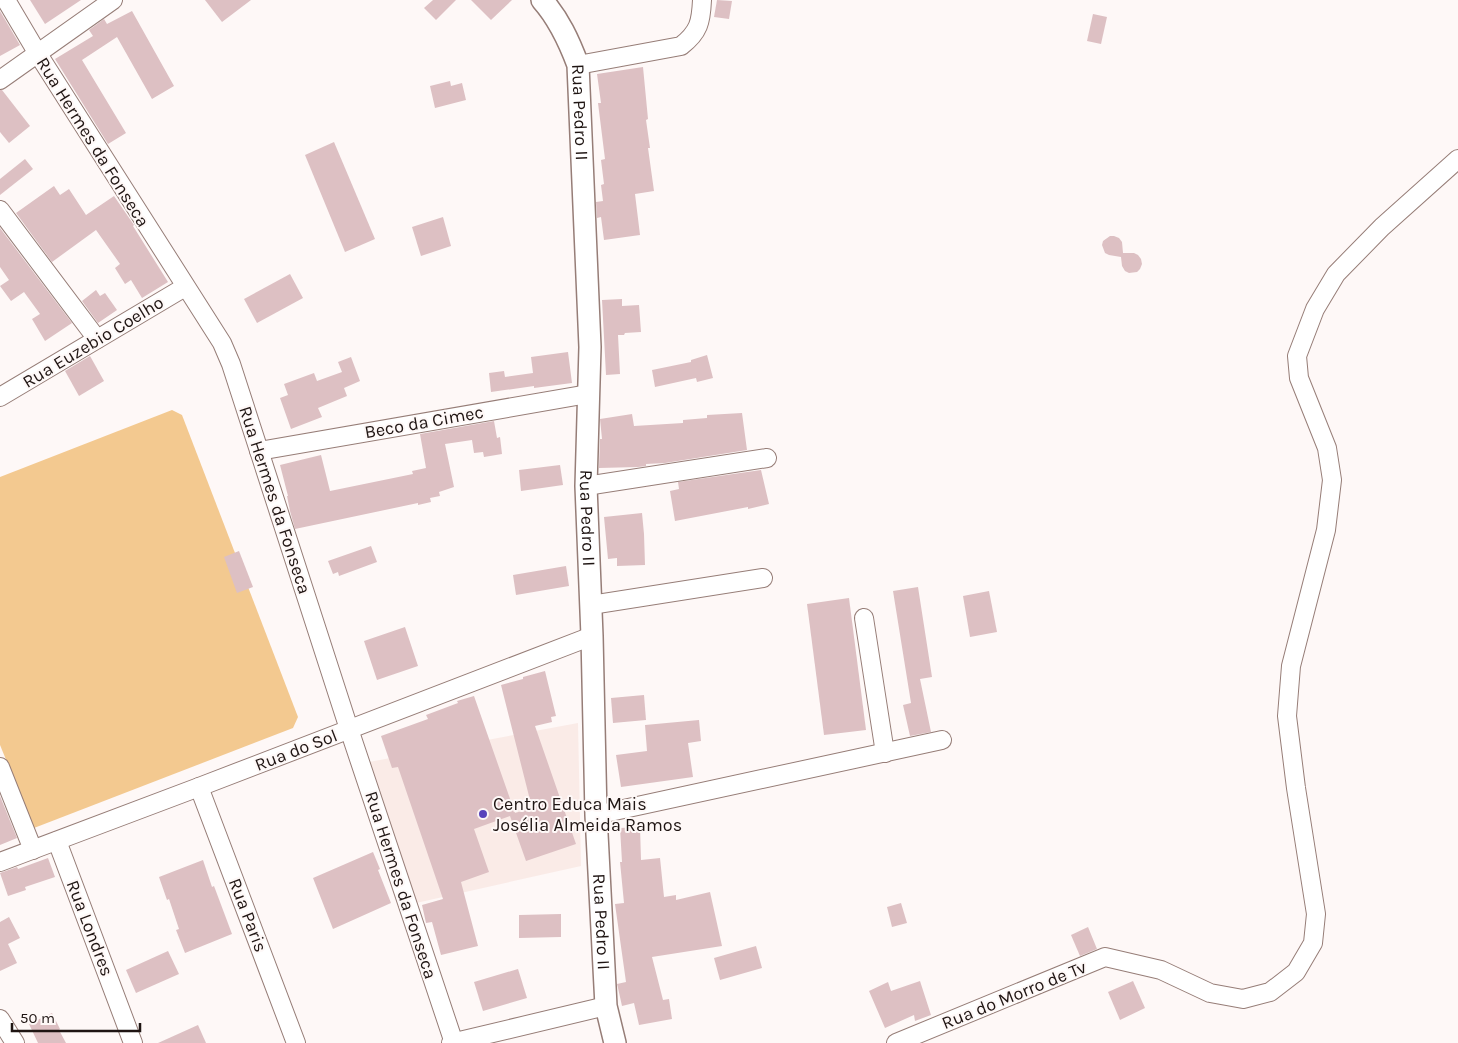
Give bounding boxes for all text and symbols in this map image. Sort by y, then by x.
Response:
street label: Rua Hermes da Fonseca [32,53,154,231]
street label: Rua Pedro II [567,63,593,161]
street label: Rua Euzebio Coelho [18,291,168,393]
street label: Beco da Cimec [363,401,485,443]
street label: Rua Hermes da Fonseca [234,403,316,597]
street label: Rua Pedro II [575,469,600,567]
street label: Rua do Sol [252,724,340,776]
street label: Rua Hermes da Fonseca [360,788,442,982]
place label: Centro Educa Mais Josélia Almeida Ramos [493,793,682,836]
marker: Centro Educa Mais Josélia Almeida Ramos [477,808,489,820]
street label: Rua Pedro II [588,873,615,971]
street label: Rua Paris [224,875,272,955]
street label: Rua Londres [62,877,118,979]
street label: Rua do Morro de Tv [938,956,1090,1034]
scale bar [12,1000,140,1032]
text: 50 m [20,1009,55,1027]

